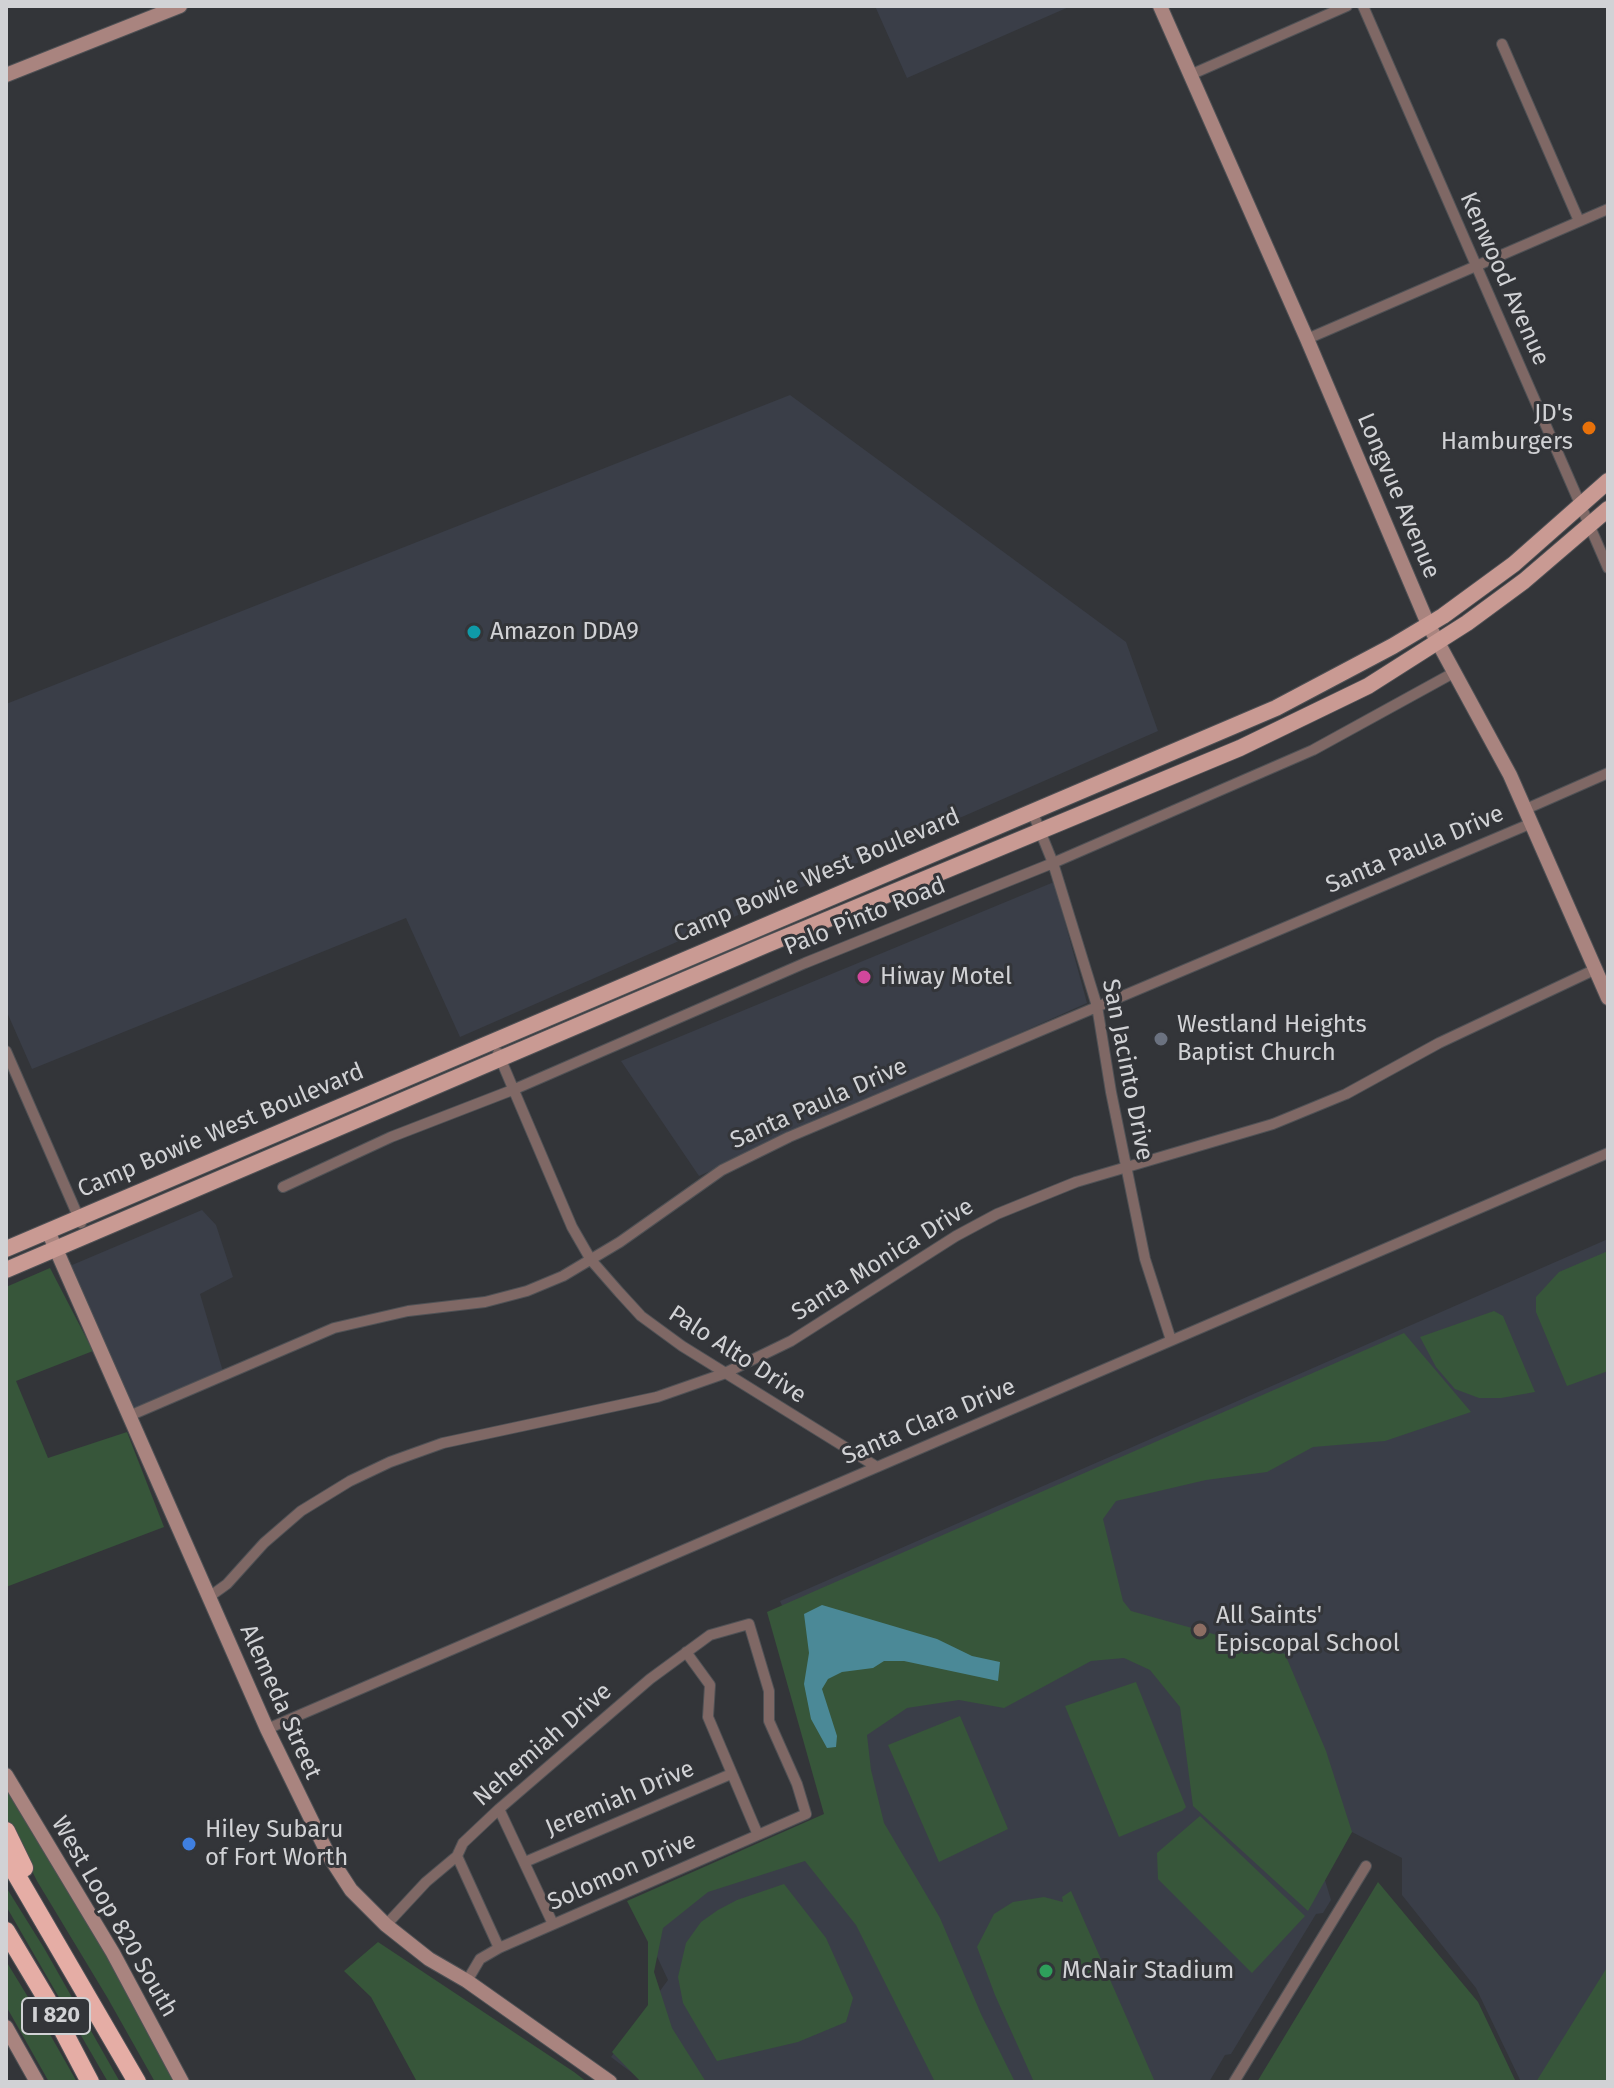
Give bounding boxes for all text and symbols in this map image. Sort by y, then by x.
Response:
street label: Kenwood Avenue [1453,188,1555,370]
place label: JD's Hamburgers [1441,400,1573,456]
street label: Longvue Avenue [1350,409,1446,583]
marker: JD's Hamburgers [1580,419,1598,437]
place label: Amazon DDA9 [490,618,639,646]
marker: Amazon DDA9 [465,623,483,641]
street label: Santa Paula Drive [1322,800,1508,900]
street label: Camp Bowie West Boulevard [670,803,964,949]
street label: Palo Pinto Road [780,872,950,962]
place label: Hiway Motel [880,963,1012,991]
marker: Hiway Motel [855,968,873,986]
street label: San Jacinto Drive [1095,977,1159,1163]
place label: Westland Heights Baptist Church [1177,1011,1367,1067]
marker: Westland Heights Baptist Church [1152,1030,1170,1048]
street label: Santa Paula Drive [726,1052,912,1156]
street label: Camp Bowie West Boulevard [74,1058,368,1204]
street label: Santa Monica Drive [787,1193,979,1327]
street label: Palo Alto Drive [663,1300,811,1410]
street label: Santa Clara Drive [838,1373,1020,1471]
place label: All Saints' Episcopal School [1216,1602,1400,1658]
street label: Alemeda Street [233,1620,327,1784]
marker: All Saints' Episcopal School [1191,1621,1209,1639]
street label: Nehemiah Drive [468,1677,618,1813]
street label: Jeremiah Drive [541,1755,699,1843]
street label: West Loop 820 South [45,1811,183,2023]
place label: Hiley Subaru of Fort Worth [205,1816,348,1872]
street label: Solomon Drive [543,1826,701,1918]
marker: Hiley Subaru of Fort Worth [180,1835,198,1853]
place label: McNair Stadium [1062,1957,1234,1985]
marker: McNair Stadium [1037,1962,1055,1980]
road number: I 820 [22,1998,90,2034]

